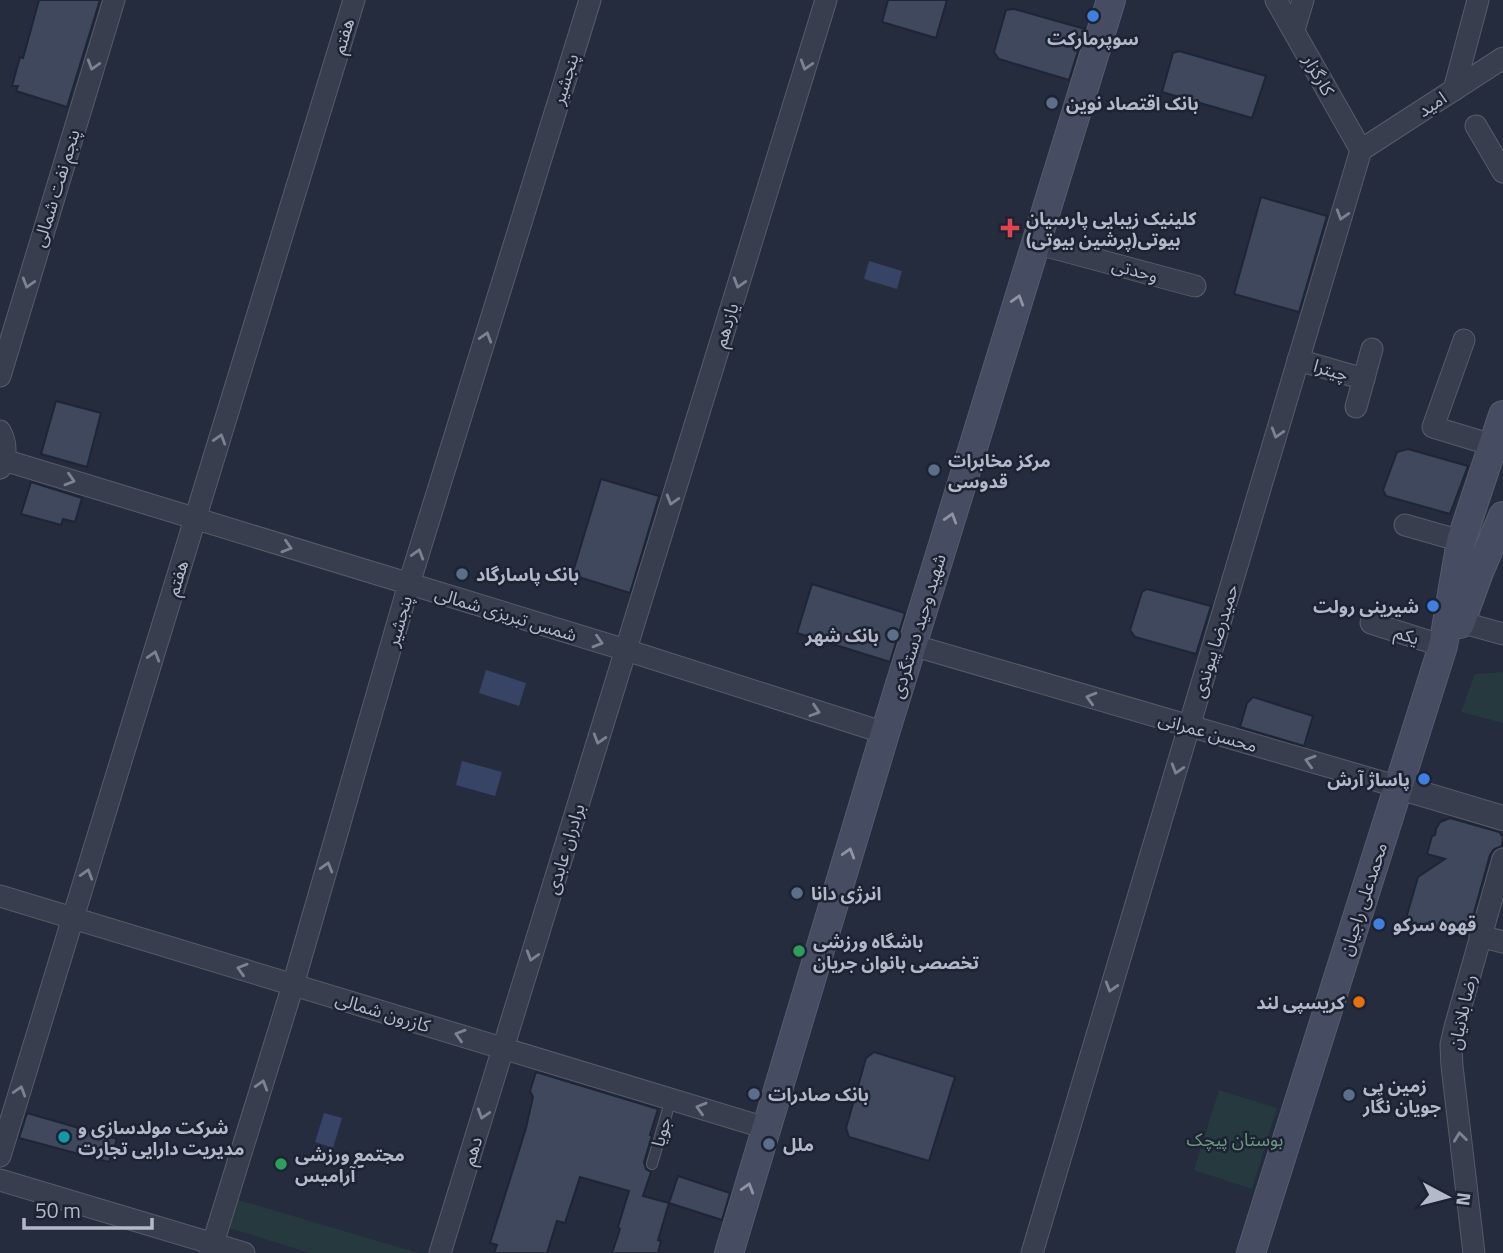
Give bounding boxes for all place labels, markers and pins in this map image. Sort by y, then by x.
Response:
marker: سوپرمارکت [1085,8,1101,24]
place label: سوپرمارکت [1047,25,1139,52]
place label: بانک اقتصاد نوین [1066,90,1199,117]
marker: بانک اقتصاد نوین [1044,95,1060,111]
place label: کلینیک زیبایی پارسیان بیوتی(پرشین بیوتی) [1026,205,1197,253]
marker: کلینیک زیبایی پارسیان بیوتی(پرشین بیوتی) [1000,218,1020,238]
place label: مرکز مخابرات قدوسی [948,447,1051,495]
marker: مرکز مخابرات قدوسی [926,462,942,478]
place label: بانک پاسارگاد [476,561,579,588]
marker: بانک پاسارگاد [454,566,470,582]
place label: شیرینی رولت [1313,593,1419,620]
marker: شیرینی رولت [1425,598,1441,614]
place label: بانک شهر [804,622,879,649]
marker: بانک شهر [885,627,901,643]
place label: پاساژ آرش [1327,766,1410,793]
marker: پاساژ آرش [1416,771,1432,787]
place label: انرژی دانا [811,880,881,907]
marker: انرژی دانا [789,885,805,901]
place label: قهوه سرکو [1393,911,1476,938]
marker: قهوه سرکو [1371,916,1387,932]
place label: باشگاه ورزشی تخصصی بانوان جریان [813,928,979,976]
marker: باشگاه ورزشی تخصصی بانوان جریان [791,943,807,959]
place label: کریسپی لند [1256,989,1346,1016]
marker: کریسپی لند [1351,994,1367,1010]
place label: زمین پی جویان نگار [1362,1072,1441,1120]
place label: بانک صادرات [768,1081,869,1108]
marker: بانک صادرات [746,1086,762,1102]
marker: زمین پی جویان نگار [1341,1087,1357,1103]
place label: شرکت مولدسازی و مدیریت دارایی تجارت [78,1114,244,1162]
marker: شرکت مولدسازی و مدیریت دارایی تجارت [56,1129,72,1145]
place label: ملل [783,1131,814,1158]
marker: ملل [761,1136,777,1152]
place label: مجتمع ورزشی آرامیس [295,1141,405,1189]
marker: مجتمع ورزشی آرامیس [273,1156,289,1172]

